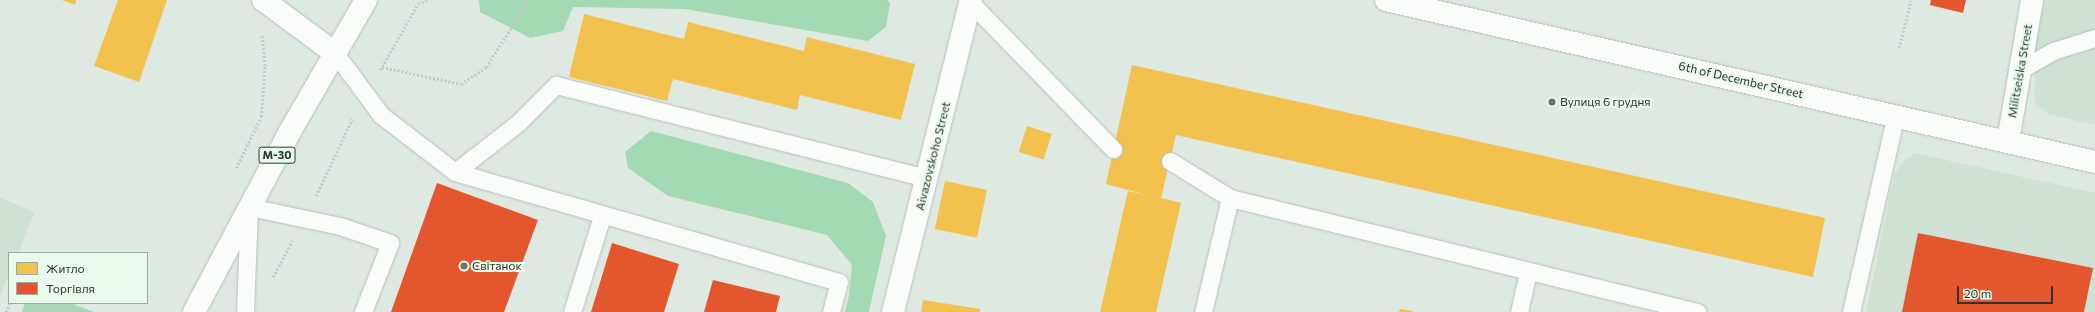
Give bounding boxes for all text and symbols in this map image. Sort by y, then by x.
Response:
street label: Militseiska Street [2005,23,2035,119]
street label: 6th of December Street [1677,59,1805,101]
place label: Вулиця 6 грудня [1560,95,1651,109]
marker: Вулиця 6 грудня [1547,97,1557,107]
street label: Aivazovskoho Street [912,100,954,212]
road number: М-30 [258,146,296,164]
legend [8,252,148,304]
place label: Світанок [472,259,522,273]
text: Житло [46,261,85,275]
marker: Світанок [459,261,469,271]
scale bar [1959,278,2055,304]
text: Торгівля [46,281,95,295]
text: 20 m [1964,286,1991,300]

